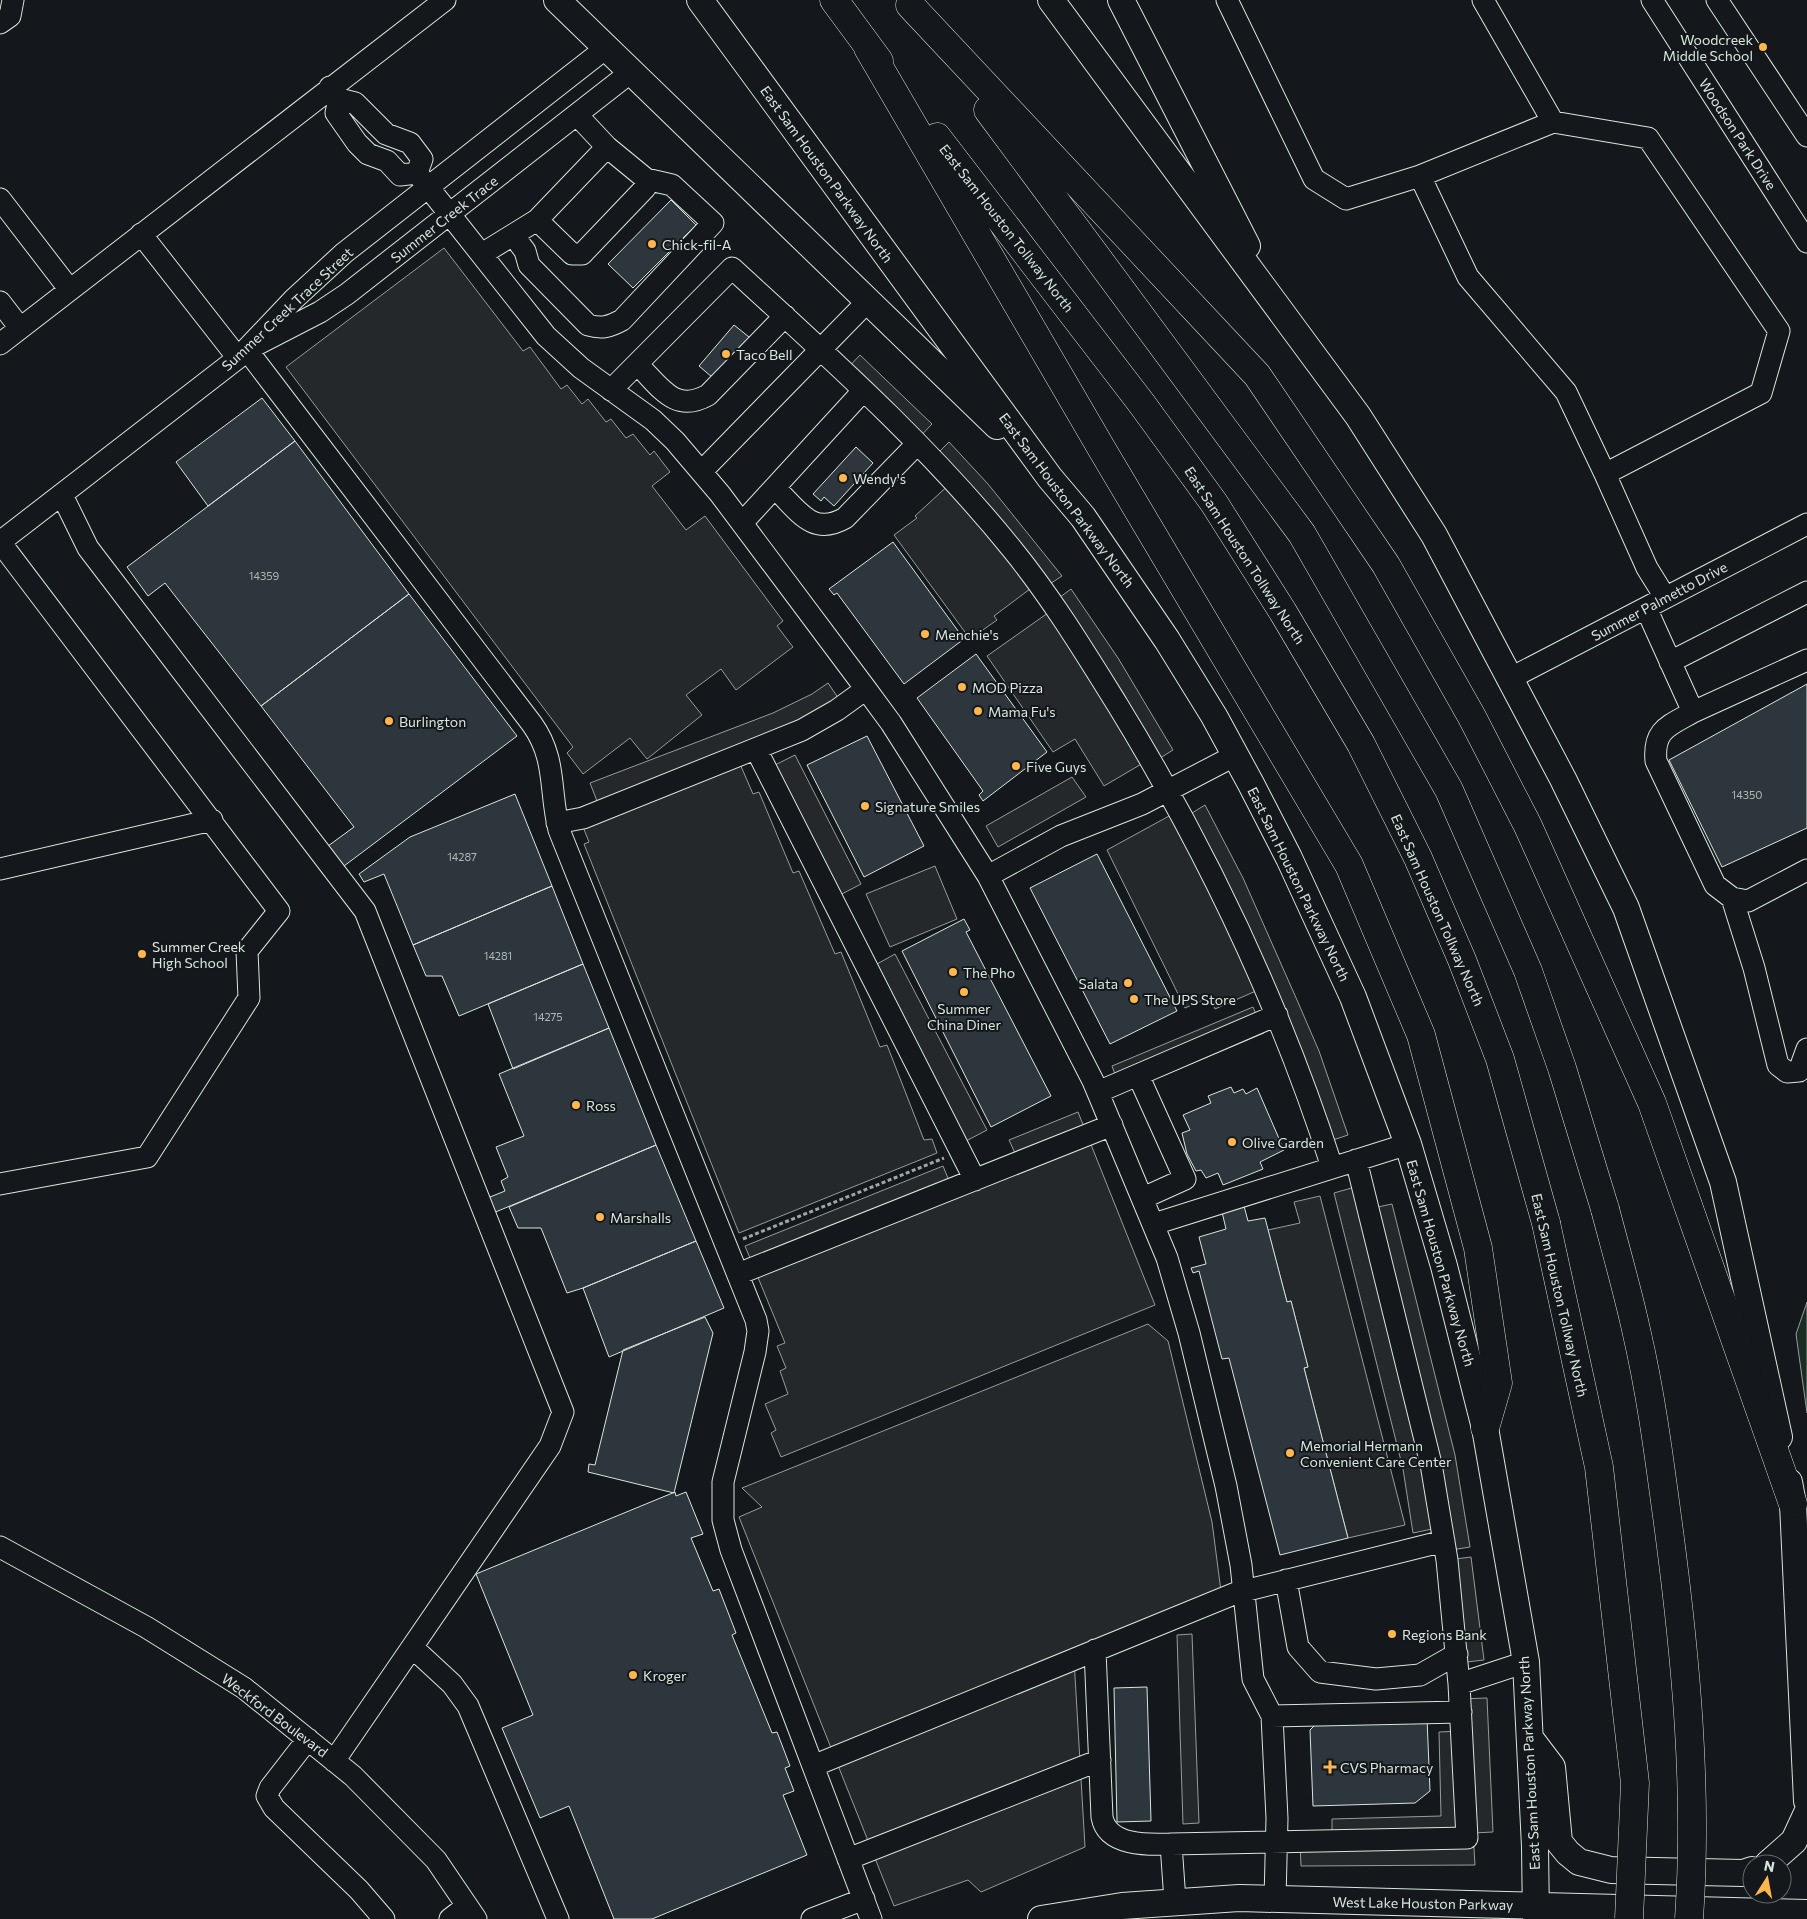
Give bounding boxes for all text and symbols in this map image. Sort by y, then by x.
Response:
place label: Woodcreek Middle School [1663,31,1753,64]
marker: Woodcreek Middle School [1757,41,1769,53]
street label: Woodson Park Drive [1696,75,1780,193]
street label: East Sam Houston Parkway North [757,82,897,266]
street label: East Sam Houston Tollway North [936,141,1078,315]
street label: Summer Creek Trace [387,172,501,266]
place label: Chick-fil-A [662,236,732,253]
marker: Chick-fil-A [646,238,658,250]
street label: Summer Creek Trace Street [218,244,356,374]
place label: Taco Bell [736,346,793,363]
marker: Taco Bell [720,348,732,360]
street label: East Sam Houston Parkway North [996,409,1138,591]
street label: East Sam Houston Tollway North [1181,463,1309,647]
place label: Wendy's [853,470,906,487]
marker: Wendy's [837,472,849,484]
street label: Summer Palmetto Drive [1588,558,1730,644]
house number: 14359 [249,569,280,582]
place label: Menchie's [935,626,999,643]
marker: Menchie's [919,628,931,640]
place label: MOD Pizza [972,679,1043,696]
marker: MOD Pizza [956,681,968,693]
place label: Mama Fu's [988,703,1056,720]
marker: Mama Fu's [972,705,984,717]
place label: Burlington [399,713,466,730]
marker: Burlington [383,715,395,727]
place label: Five Guys [1026,758,1086,775]
marker: Five Guys [1010,760,1022,772]
street label: East Sam Houston Parkway North [1244,784,1354,984]
house number: 14350 [1731,788,1763,801]
place label: Signature Smiles [875,798,980,815]
marker: Signature Smiles [859,800,871,812]
street label: East Sam Houston Tollway North [1388,811,1488,1009]
house number: 14287 [447,850,477,863]
place label: Summer Creek High School [152,938,246,971]
marker: Summer Creek High School [136,948,148,960]
house number: 14281 [484,949,512,962]
place label: The Pho [963,964,1015,981]
marker: The Pho [947,966,959,978]
place label: Salata [1079,975,1118,992]
marker: Salata [1122,977,1134,989]
marker: Summer China Diner [958,986,970,998]
place label: The UPS Store [1144,991,1236,1008]
marker: The UPS Store [1128,993,1140,1005]
place label: Summer China Diner [927,1000,1001,1033]
house number: 14275 [533,1010,563,1023]
place label: Ross [586,1097,616,1114]
marker: Ross [570,1099,582,1111]
place label: Olive Garden [1242,1134,1324,1151]
marker: Olive Garden [1226,1136,1238,1148]
street label: East Sam Houston Parkway North [1403,1158,1479,1368]
street label: East Sam Houston Tollway North [1528,1192,1592,1398]
place label: Marshalls [610,1209,671,1226]
marker: Marshalls [594,1211,606,1223]
place label: Memorial Hermann Convenient Care Center [1300,1437,1452,1470]
marker: Memorial Hermann Convenient Care Center [1284,1447,1296,1459]
place label: Regions Bank [1402,1626,1487,1643]
marker: Regions Bank [1386,1628,1398,1640]
street label: East Sam Houston Parkway North [1515,1656,1543,1870]
place label: Kroger [643,1667,687,1684]
street label: Weckford Boulevard [219,1669,331,1761]
marker: Kroger [627,1669,639,1681]
place label: CVS Pharmacy [1340,1759,1433,1776]
marker: CVS Pharmacy [1324,1761,1336,1773]
north arrow [1742,1854,1792,1904]
text: N [1763,1856,1776,1875]
street label: West Lake Houston Parkway [1333,1893,1513,1913]

